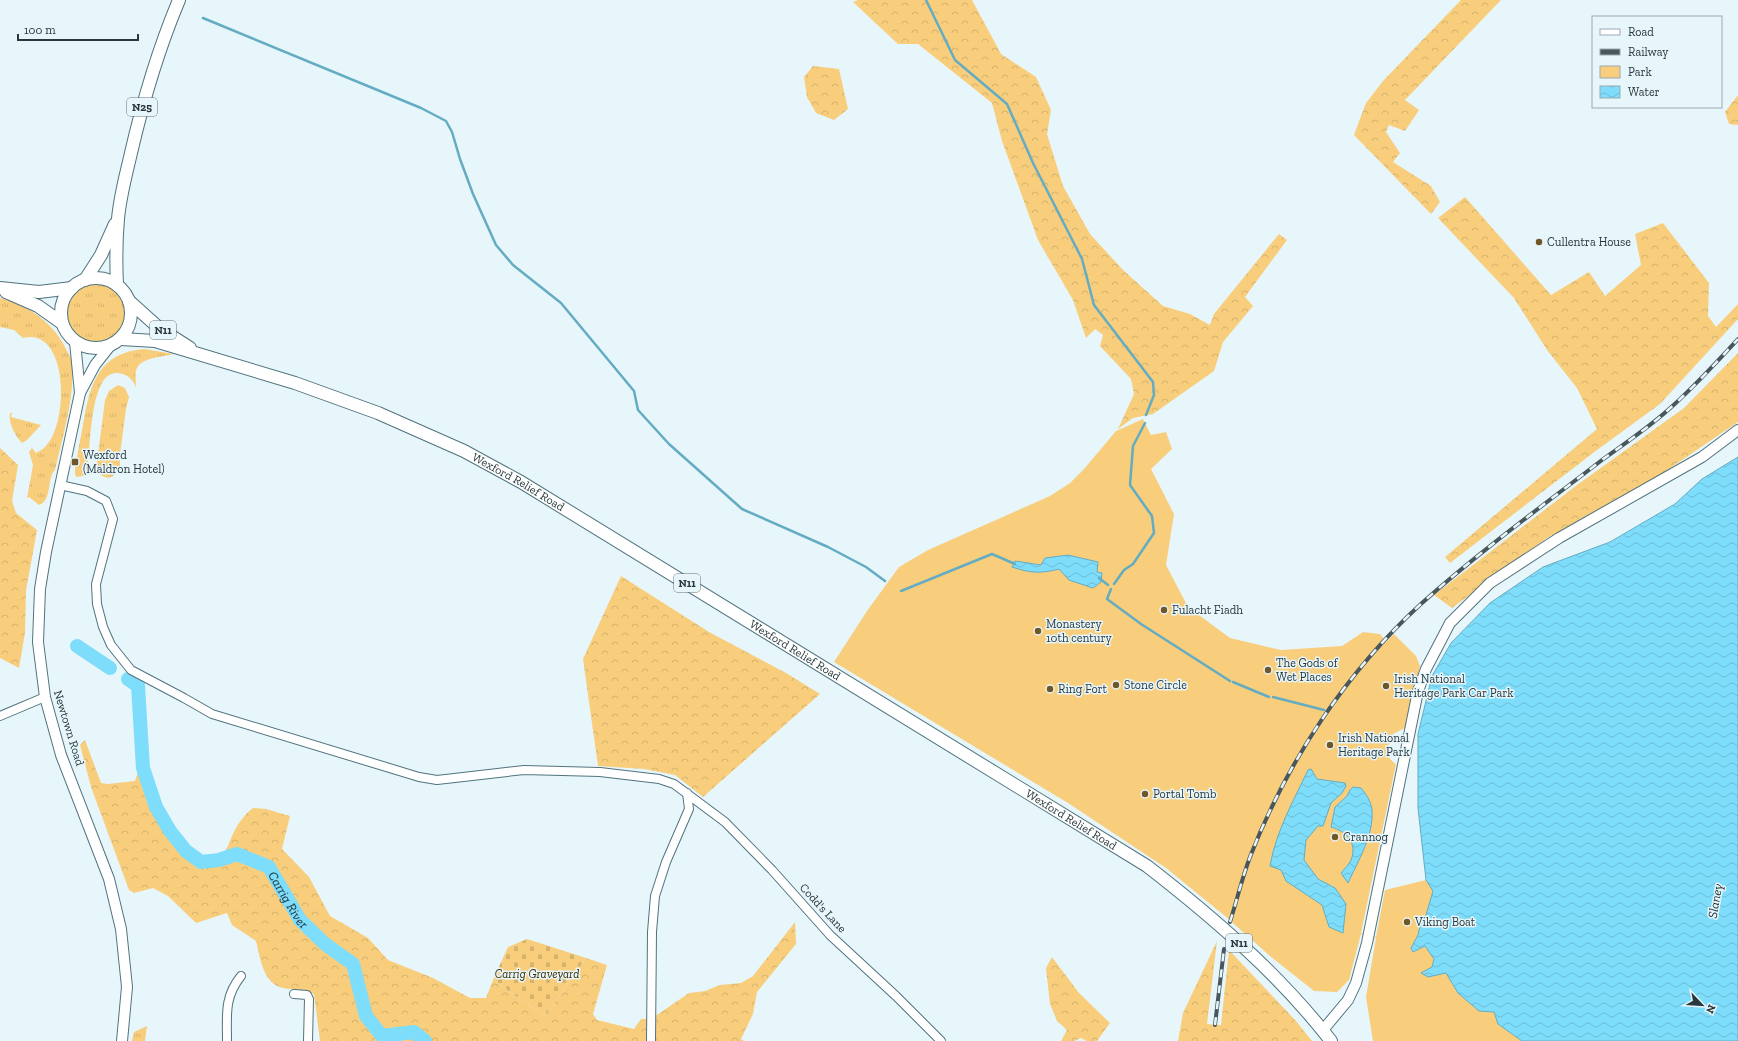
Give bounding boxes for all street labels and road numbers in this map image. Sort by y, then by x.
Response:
road number: N25 [127,98,157,116]
road number: N11 [150,321,176,339]
street label: Wexford Relief Road [470,450,567,514]
road number: N11 [674,574,700,592]
street label: Wexford Relief Road [747,617,844,684]
street label: Newtown Road [51,688,87,768]
street label: Wexford Relief Road [1023,786,1120,853]
street label: Codd's Lane [797,881,850,936]
road number: N11 [1226,934,1252,952]

